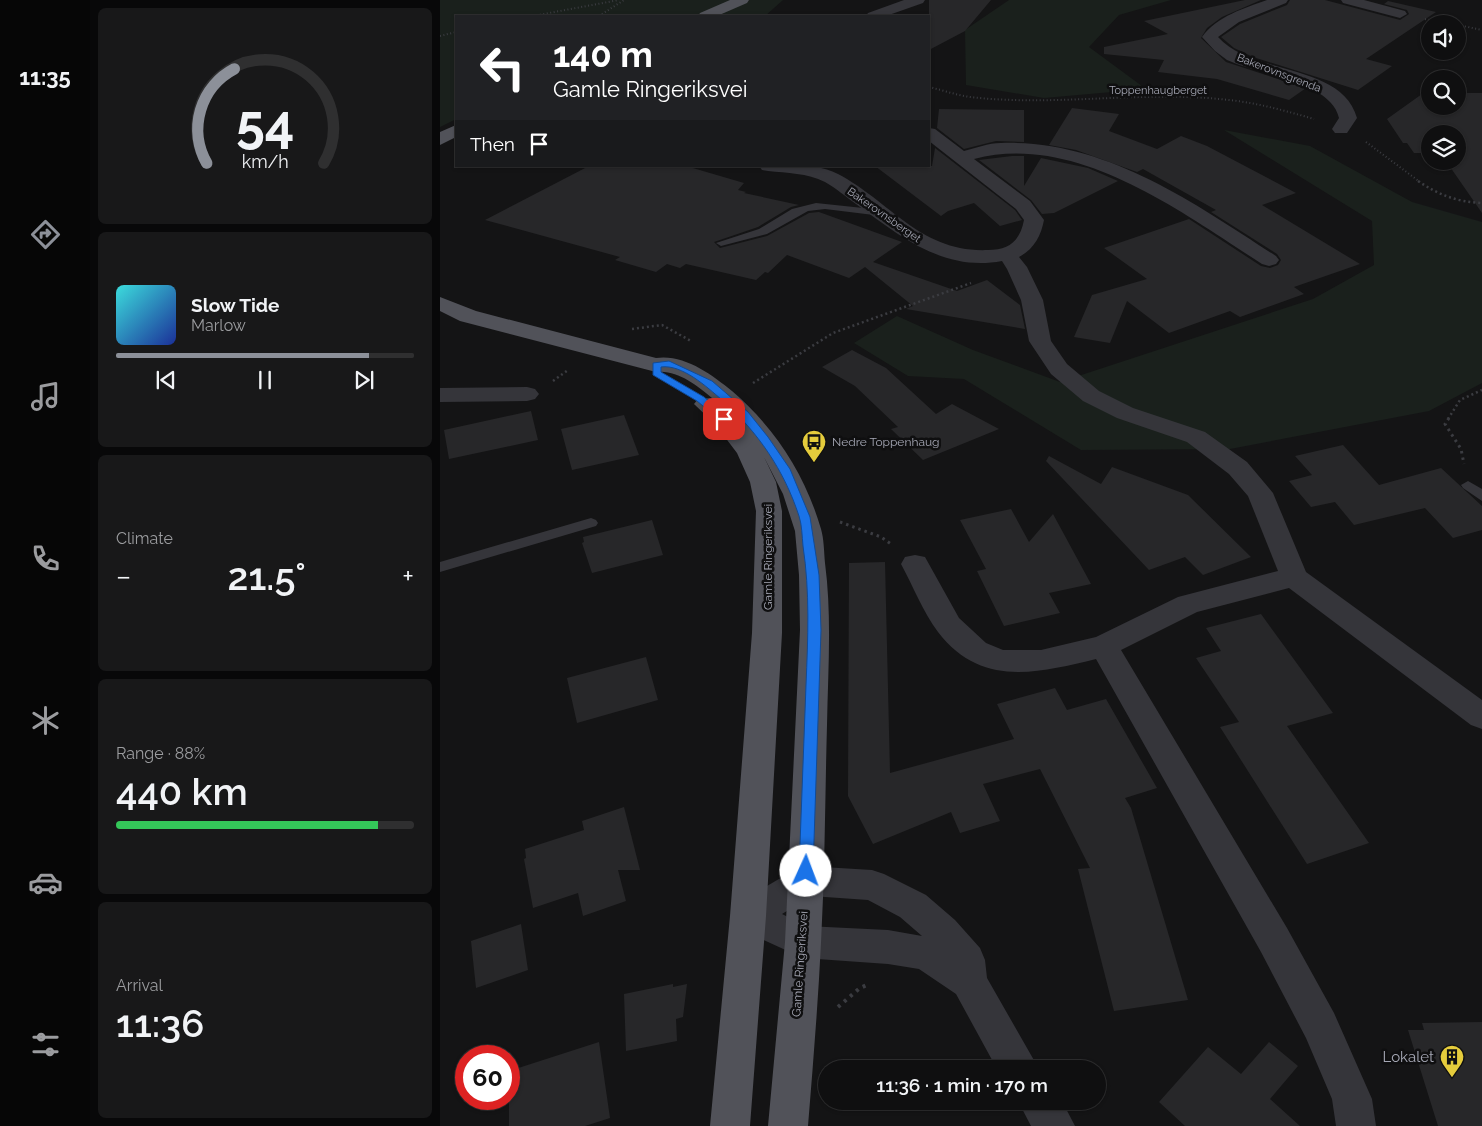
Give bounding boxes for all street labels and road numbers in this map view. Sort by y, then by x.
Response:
street label: Bakerovnsgrenda [1235,51,1323,95]
street label: Toppenhaugberget [1109,84,1207,97]
street label: Bakerovnsberget [845,185,924,245]
street label: Gamle Ringeriksvei [761,504,775,610]
street label: Gamle Ringeriksvei [789,911,811,1017]

